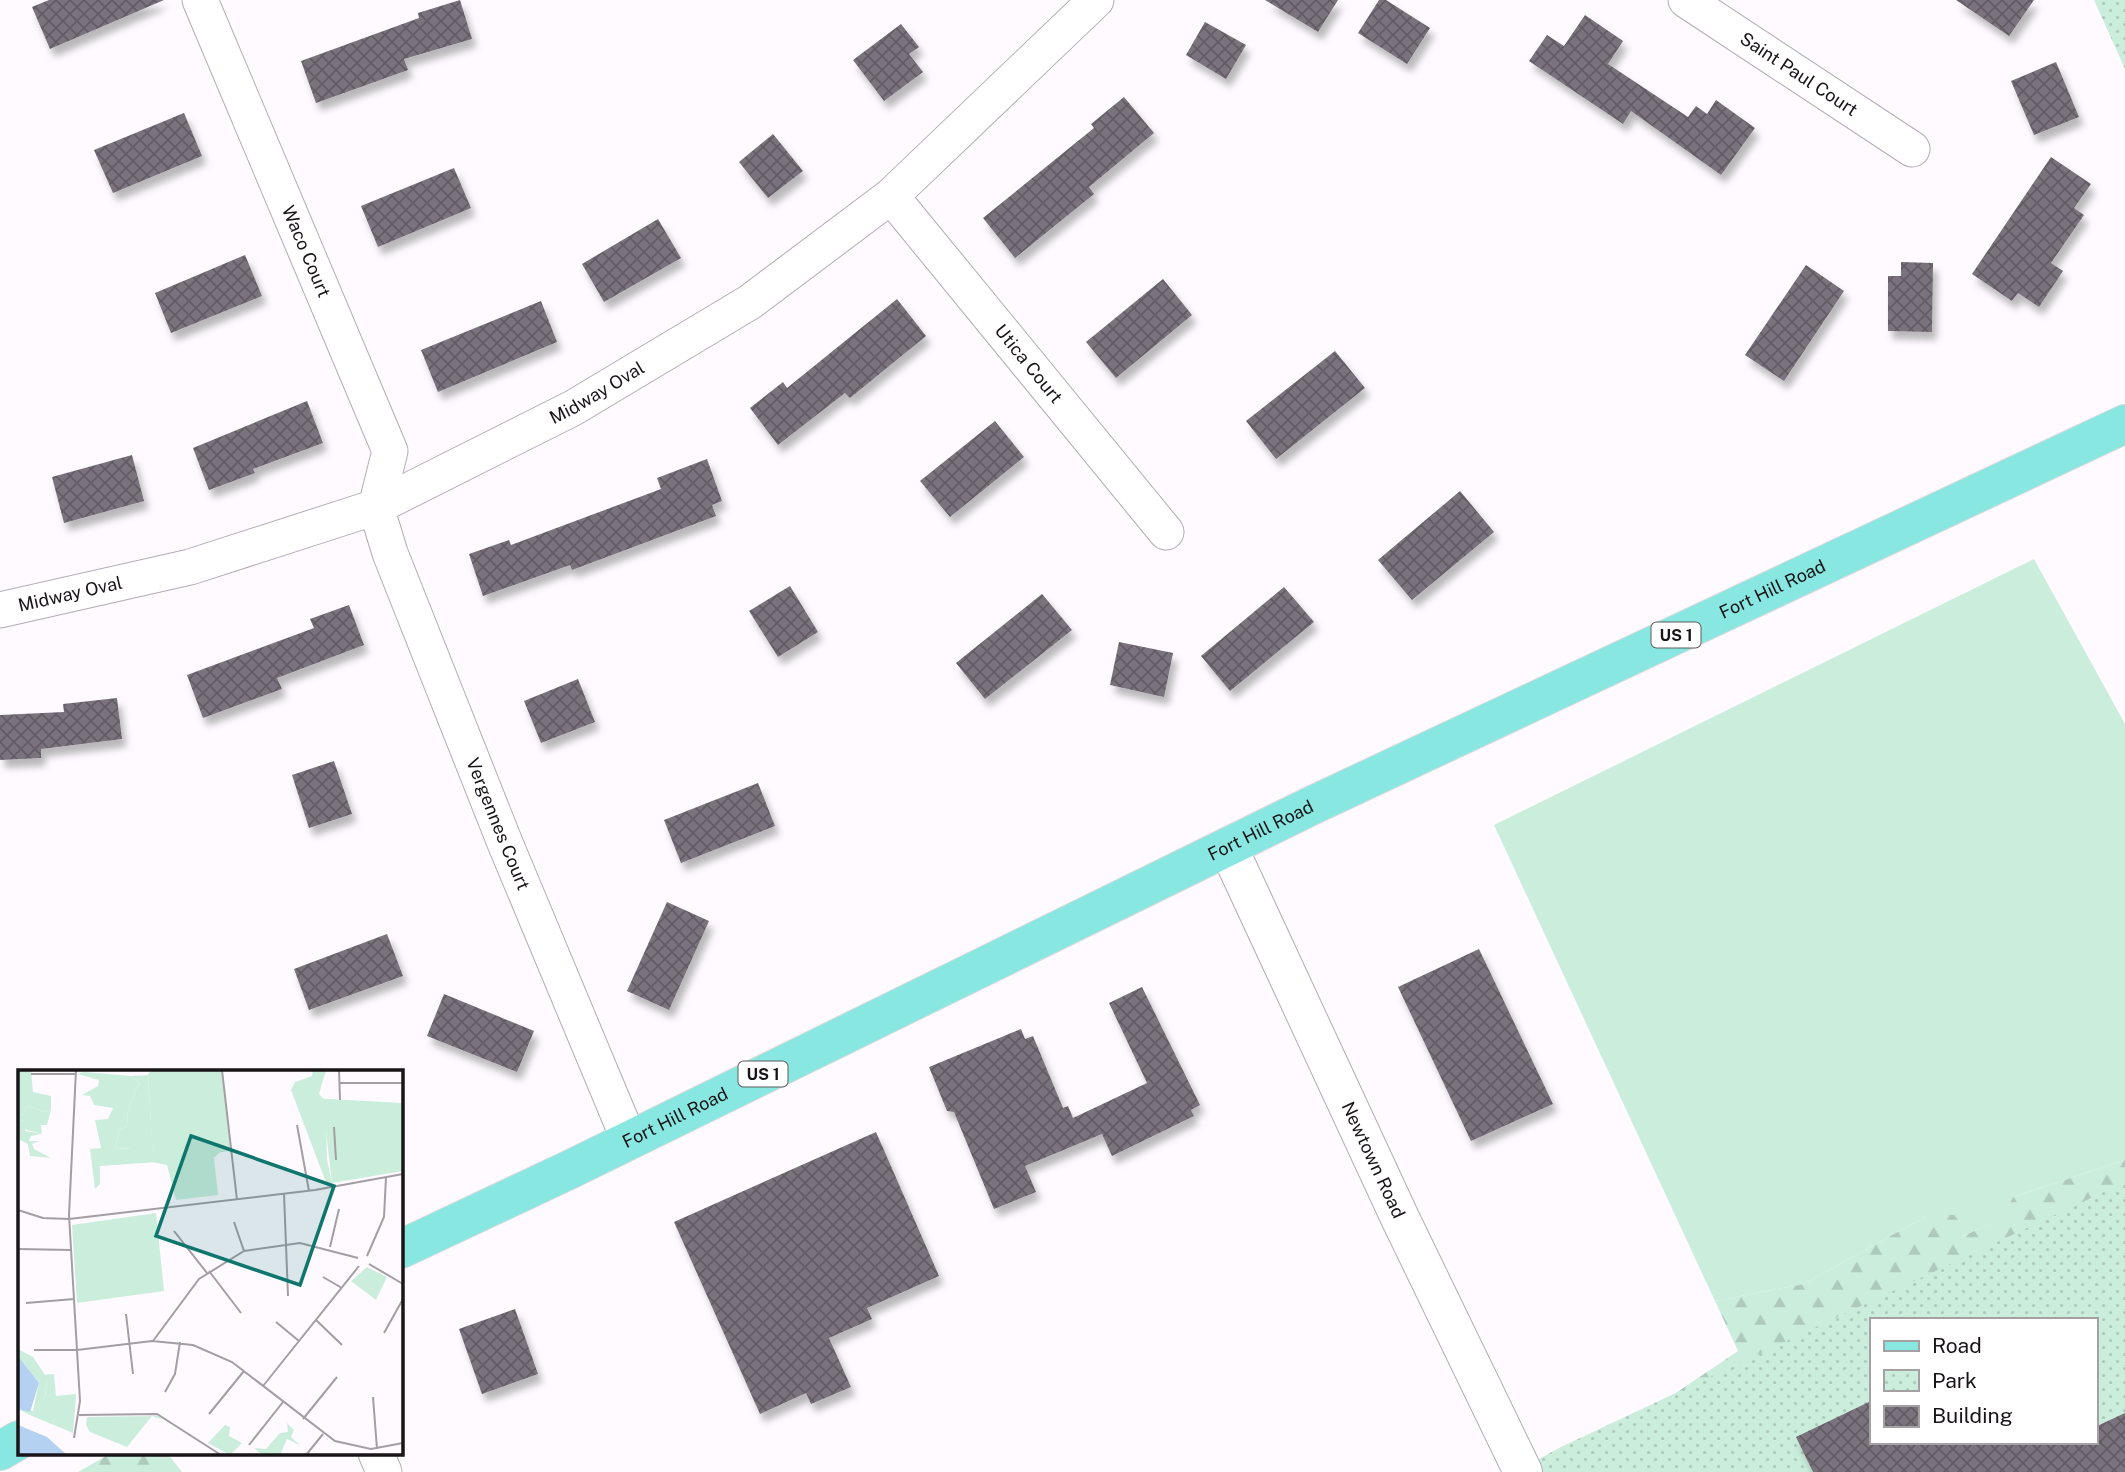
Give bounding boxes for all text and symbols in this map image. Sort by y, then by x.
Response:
street label: Saint Paul Court [1736,28,1862,120]
street label: Waco Court [278,202,335,300]
street label: Utica Court [991,320,1067,407]
street label: Midway Oval [546,357,648,428]
street label: Fort Hill Road [1716,555,1829,623]
street label: Midway Oval [16,572,124,616]
road number: US 1 [1652,622,1700,648]
street label: Vergennes Court [462,755,534,893]
street label: Fort Hill Road [1204,796,1317,865]
road number: US 1 [738,1062,788,1086]
inset map [18,1070,402,1454]
street label: Fort Hill Road [619,1083,731,1152]
street label: Newtown Road [1338,1098,1410,1221]
legend [1870,1318,2097,1444]
text: Road [1932,1333,1982,1358]
text: Park [1932,1368,1977,1393]
text: Building [1932,1403,2013,1428]

